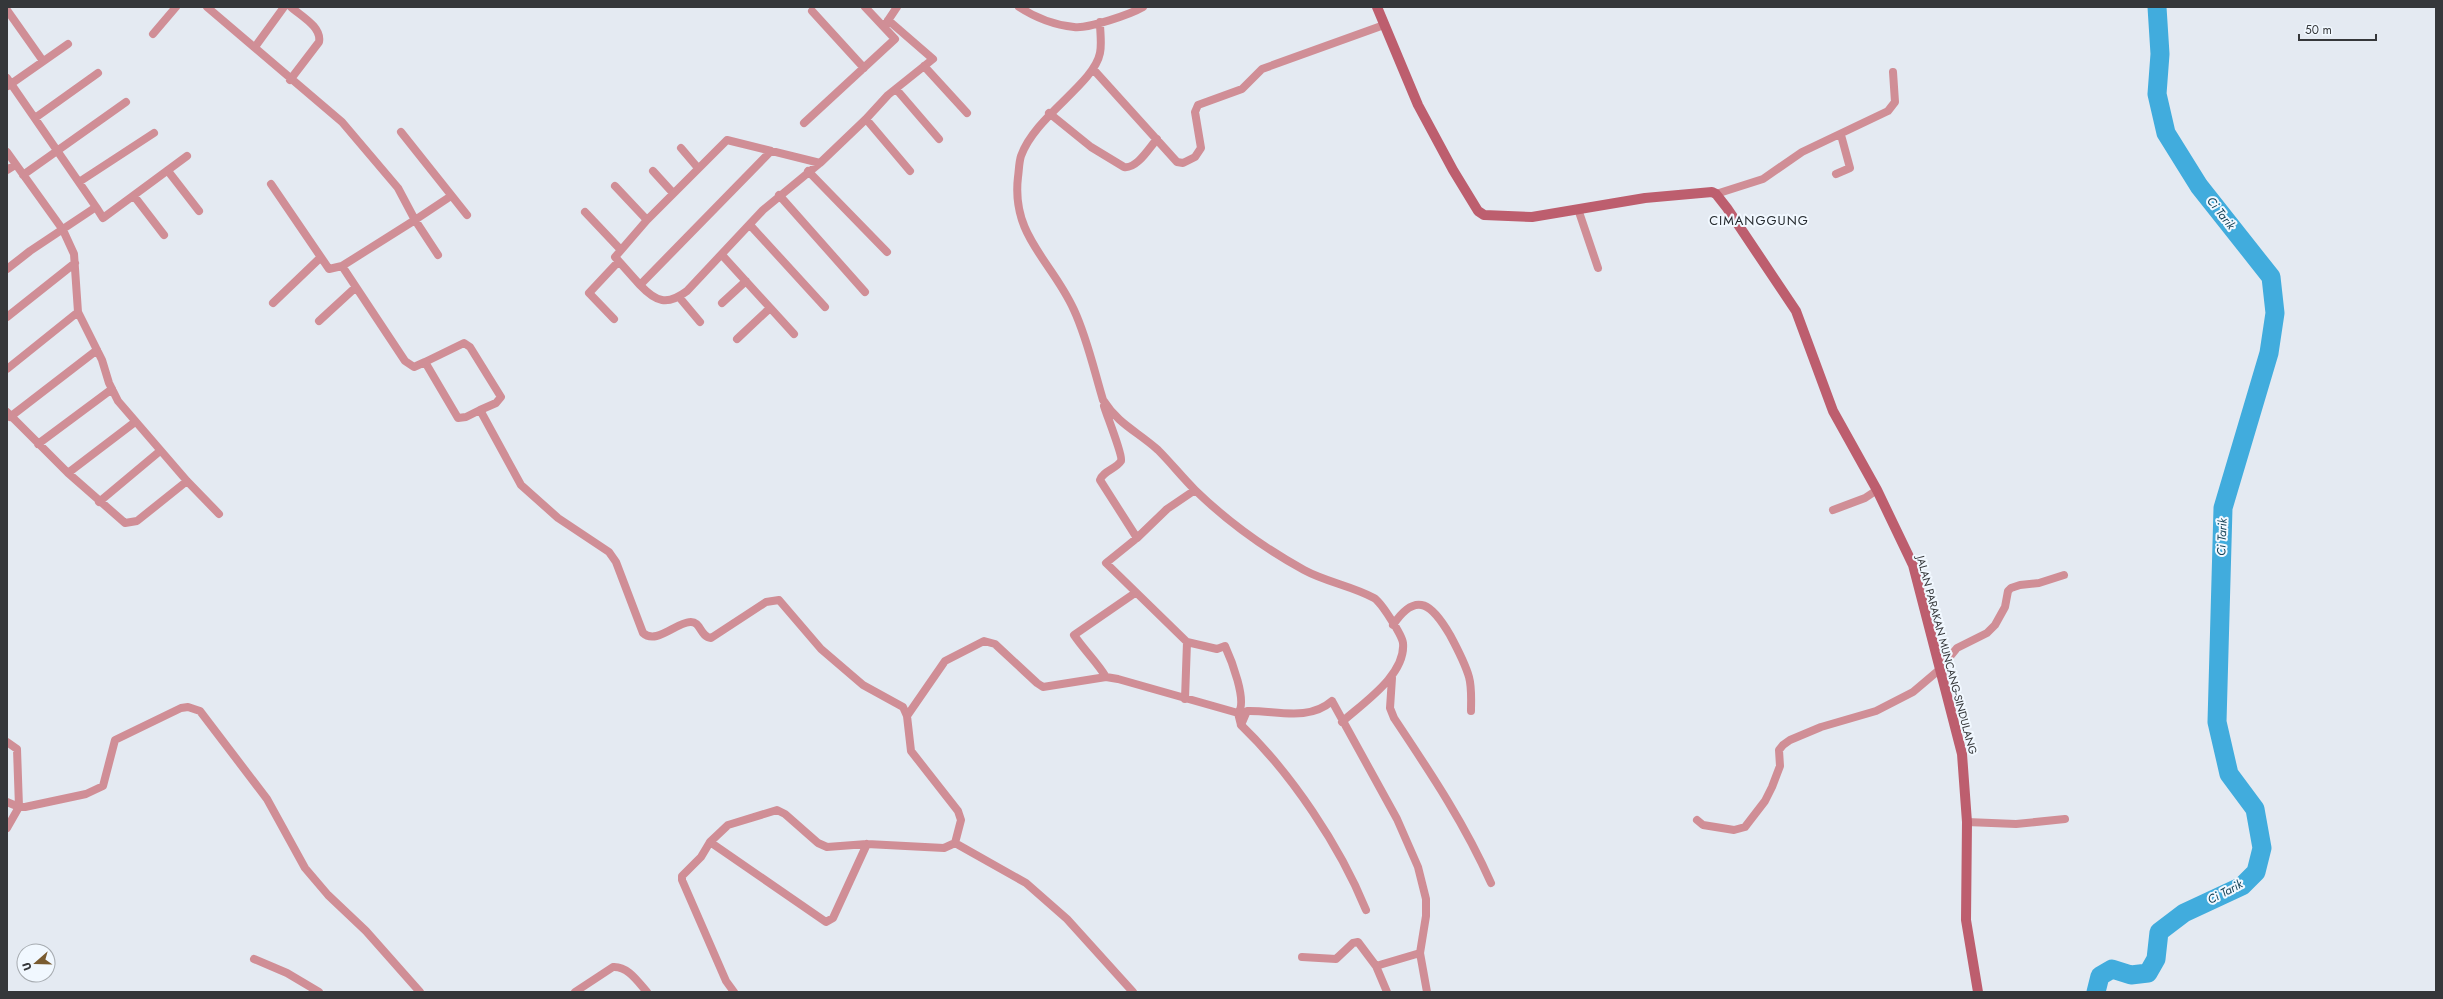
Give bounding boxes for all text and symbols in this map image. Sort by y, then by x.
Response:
scale bar [2299,16,2376,42]
text: 50 m [2305,21,2332,39]
water label: Ci Tarik [2202,193,2240,234]
district label: CIMANGGUNG [1709,211,1809,230]
water label: Ci Tarik [2212,517,2232,556]
street label: JALAN PARAKAN MUNCANG-SINDULANG [1912,552,1981,757]
water label: Ci Tarik [2204,875,2247,909]
north arrow [16,943,56,983]
text: U [18,960,35,973]

